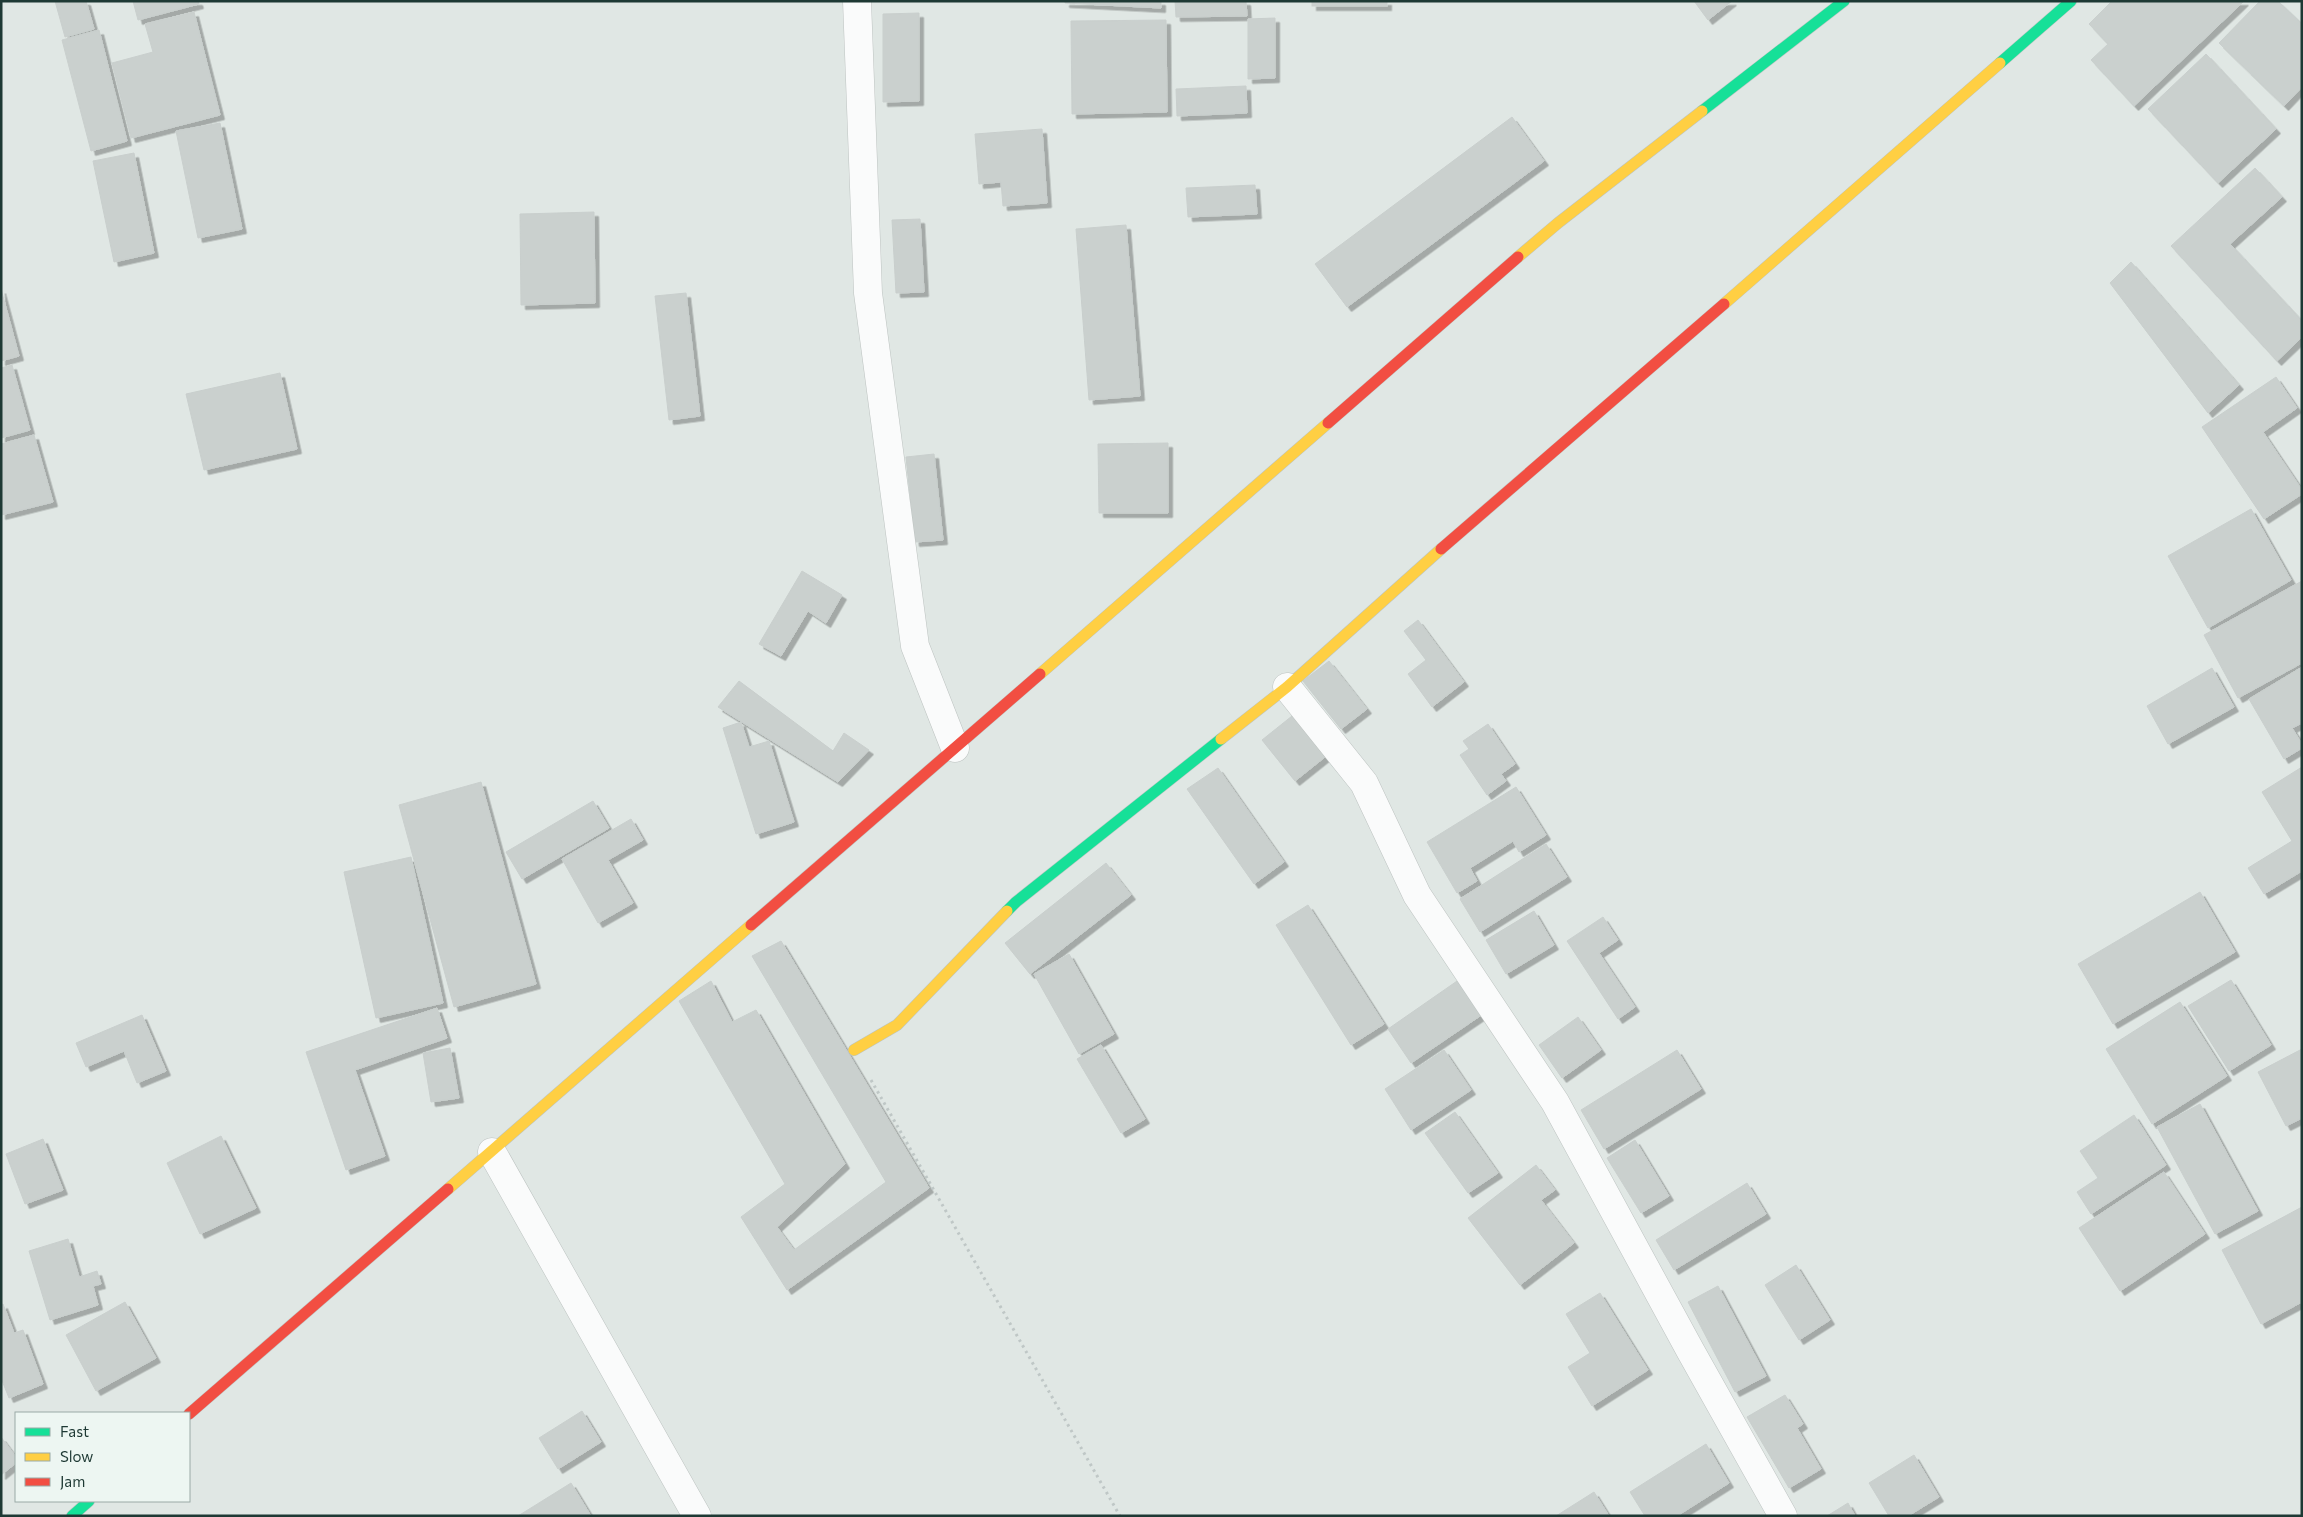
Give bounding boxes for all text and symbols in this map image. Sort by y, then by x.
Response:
legend [15,1412,190,1502]
text: Fast [60,1422,89,1440]
text: Slow [60,1447,93,1465]
text: Jam [60,1472,85,1490]

